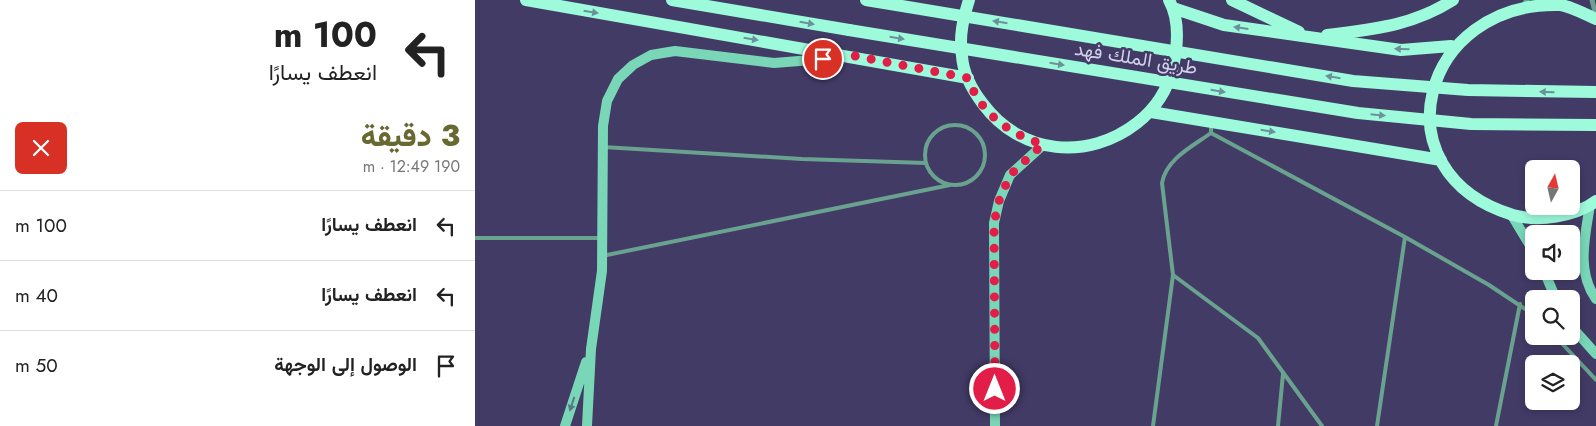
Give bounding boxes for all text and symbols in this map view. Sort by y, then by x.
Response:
one-way arrow [583,9,599,17]
text: 100 m [274,10,377,60]
one-way arrow [992,18,1008,26]
icon: left [395,20,460,85]
one-way arrow [799,20,815,28]
one-way arrow [1233,24,1249,32]
one-way arrow [744,35,760,43]
one-way arrow [889,35,905,43]
street label: طريق الملك فهد [1073,35,1199,81]
pin [802,38,844,80]
icon: arrive [809,45,837,73]
one-way arrow [1394,45,1410,53]
text: انعطف يسارًا [269,56,377,88]
one-way arrow [1050,61,1066,69]
one-way arrow [1325,73,1341,81]
one-way arrow [1210,87,1226,95]
one-way arrow [1539,88,1555,96]
one-way arrow [1370,112,1386,120]
text: 3 دقيقة [361,114,460,157]
button: close [15,122,67,174]
one-way arrow [1260,128,1276,136]
text: 190 m · 12:49 [363,155,460,178]
north arrow [1525,160,1580,215]
map controls [1525,160,1580,410]
text: انعطف يسارًا [321,211,417,238]
text: 100 m [15,212,67,239]
icon: left [432,212,460,240]
button: sound [1525,225,1580,280]
text: انعطف يسارًا [321,281,417,308]
text: 40 m [15,282,58,309]
icon: left [432,282,460,310]
button: search [1525,290,1580,345]
text: الوصول إلى الوجهة [274,351,417,378]
text: 50 m [15,352,58,379]
icon: arrive [432,352,460,380]
button: layers [1525,355,1580,410]
position arrow [968,362,1020,414]
one-way arrow [568,397,576,412]

